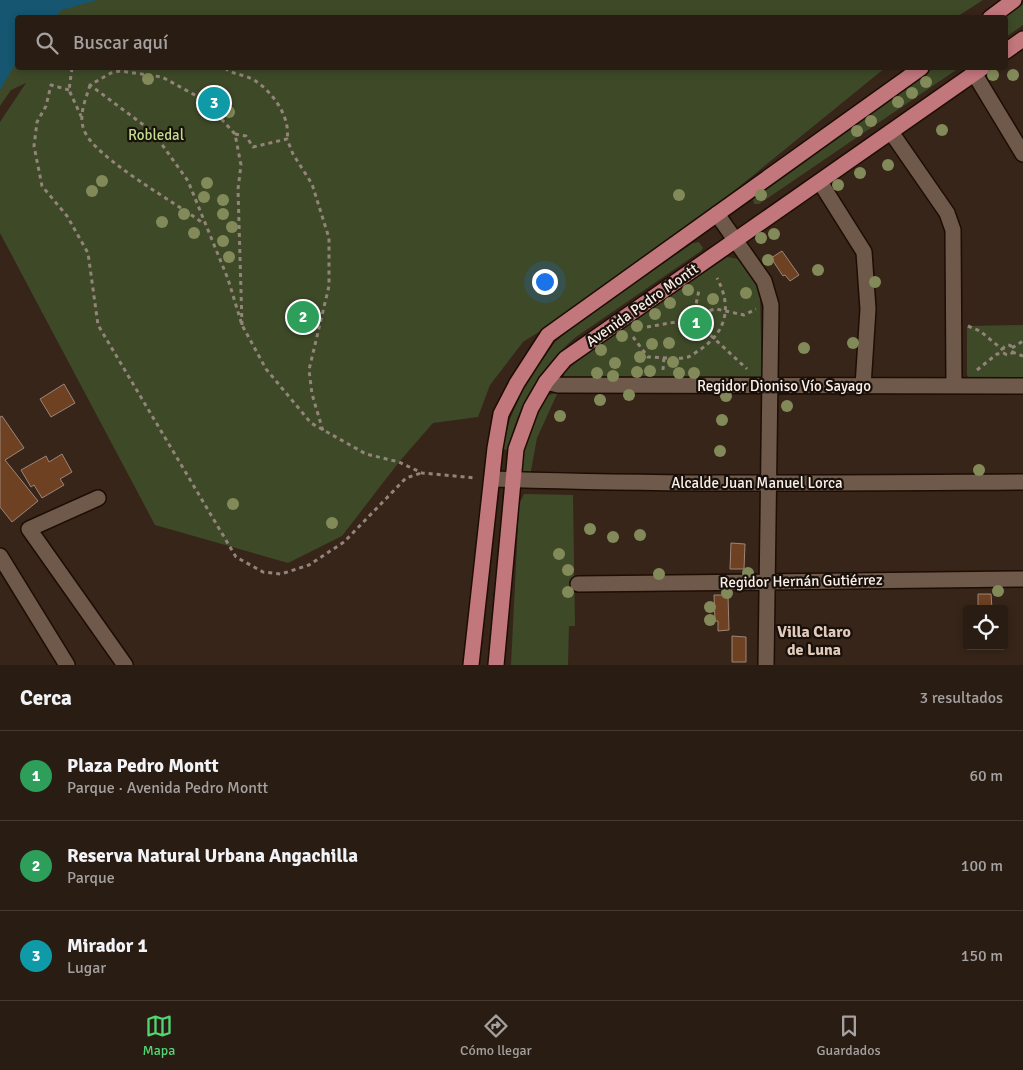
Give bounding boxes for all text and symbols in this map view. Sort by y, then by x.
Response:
search box [15,15,1008,70]
icon: search [33,29,61,57]
text: Buscar aquí [73,31,168,55]
pin: 3 [198,84,230,122]
park label: Robledal [128,126,184,144]
street label: Avenida Pedro Montt [583,260,701,350]
your location [532,269,558,295]
pin: 2 [287,298,319,336]
pin: 1 [680,304,712,342]
street label: Regidor Dioniso Vío Sayago [697,377,871,395]
street label: Alcalde Juan Manuel Lorca [671,474,843,492]
street label: Regidor Hernán Gutiérrez [719,571,883,591]
map controls [963,605,1008,650]
button: locate [963,605,1008,650]
district label: Villa Claro de Luna [777,622,851,660]
text: Cerca [20,685,72,711]
text: 3 resultados [920,688,1003,708]
text: Plaza Pedro Montt [67,754,219,778]
text: 1 [32,766,40,786]
text: 60 m [969,766,1003,786]
text: Parque · Avenida Pedro Montt [67,778,268,798]
text: Reserva Natural Urbana Angachilla [67,844,358,868]
text: 2 [32,856,40,876]
text: 100 m [961,856,1003,876]
text: Parque [67,868,115,888]
text: Mirador 1 [67,934,148,958]
text: 3 [32,946,40,966]
text: 150 m [961,946,1003,966]
text: Lugar [67,958,106,978]
tab: Mapa [142,1012,175,1059]
tab: Cómo llegar [460,1012,532,1059]
tab: Guardados [817,1012,881,1059]

